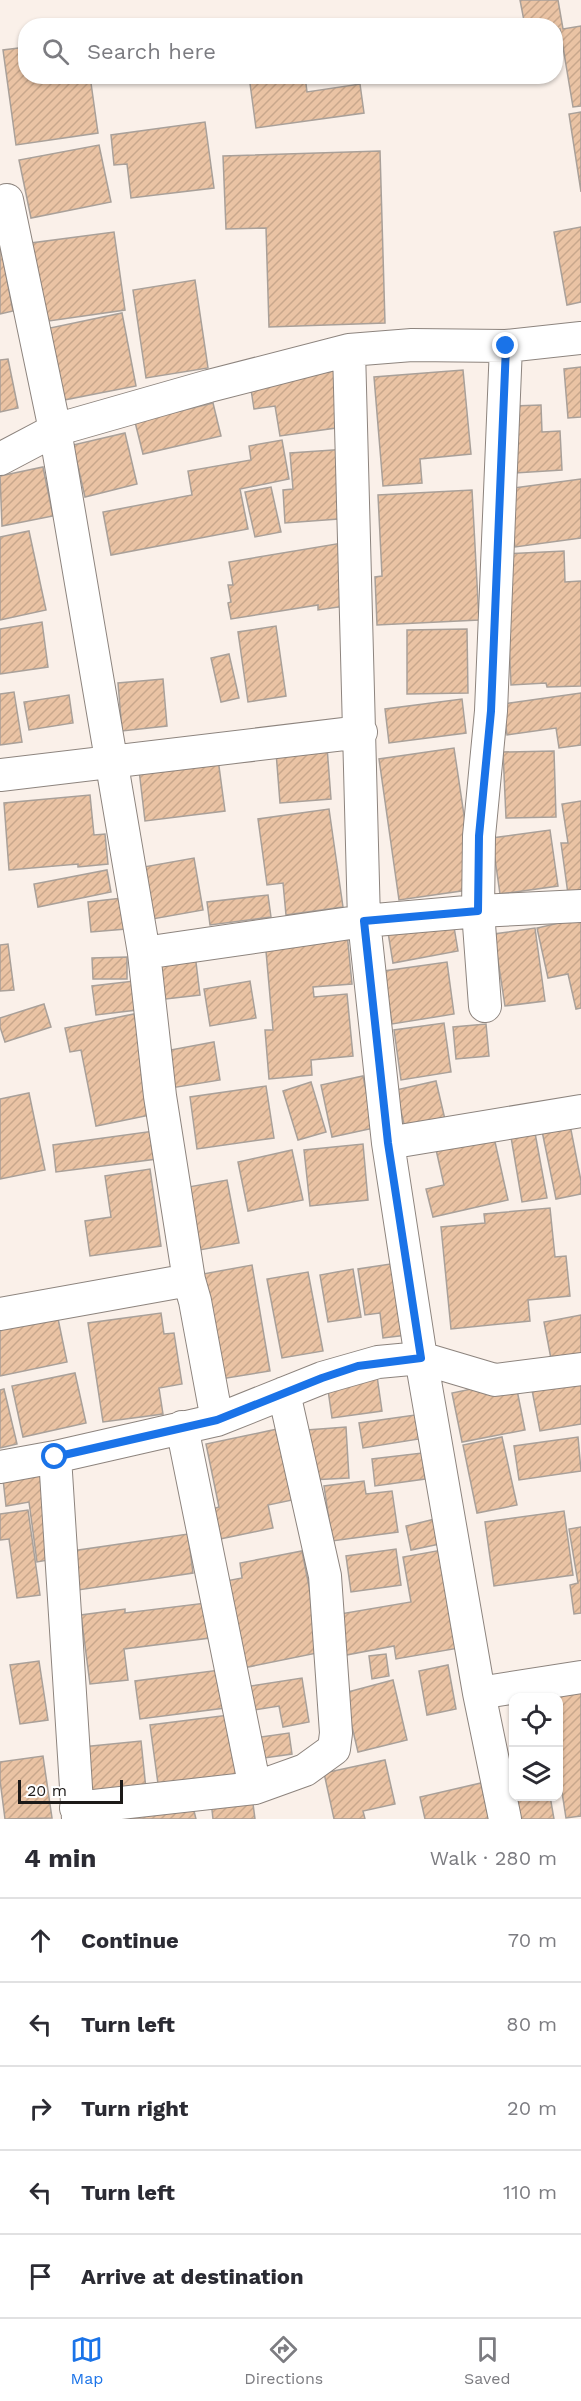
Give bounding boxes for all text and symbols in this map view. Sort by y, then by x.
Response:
search box [18,18,563,84]
icon: search [39,35,72,68]
text: Search here [87,39,216,64]
route end [492,332,518,358]
route start [41,1443,67,1469]
map controls [509,1693,563,1801]
button: locate [509,1693,563,1747]
button: layers [509,1747,563,1801]
scale bar [18,1777,123,1804]
text: 20 m [27,1781,67,1800]
text: 4 min [24,1843,96,1873]
text: Walk · 280 m [430,1846,557,1870]
icon: ahead [24,1924,57,1957]
text: Continue [81,1928,179,1953]
text: 70 m [508,1928,557,1952]
icon: left [24,2008,57,2041]
text: Turn left [81,2012,175,2037]
text: 80 m [506,2012,557,2036]
icon: right [24,2092,57,2125]
text: Turn right [81,2096,188,2121]
text: 20 m [507,2096,557,2120]
icon: left [24,2176,57,2209]
text: Turn left [81,2180,175,2205]
text: 110 m [503,2180,557,2204]
icon: arrive [24,2260,57,2293]
text: Arrive at destination [81,2264,304,2289]
tab: Map [70,2333,103,2388]
tab: Directions [244,2333,323,2388]
tab: Saved [464,2333,511,2388]

